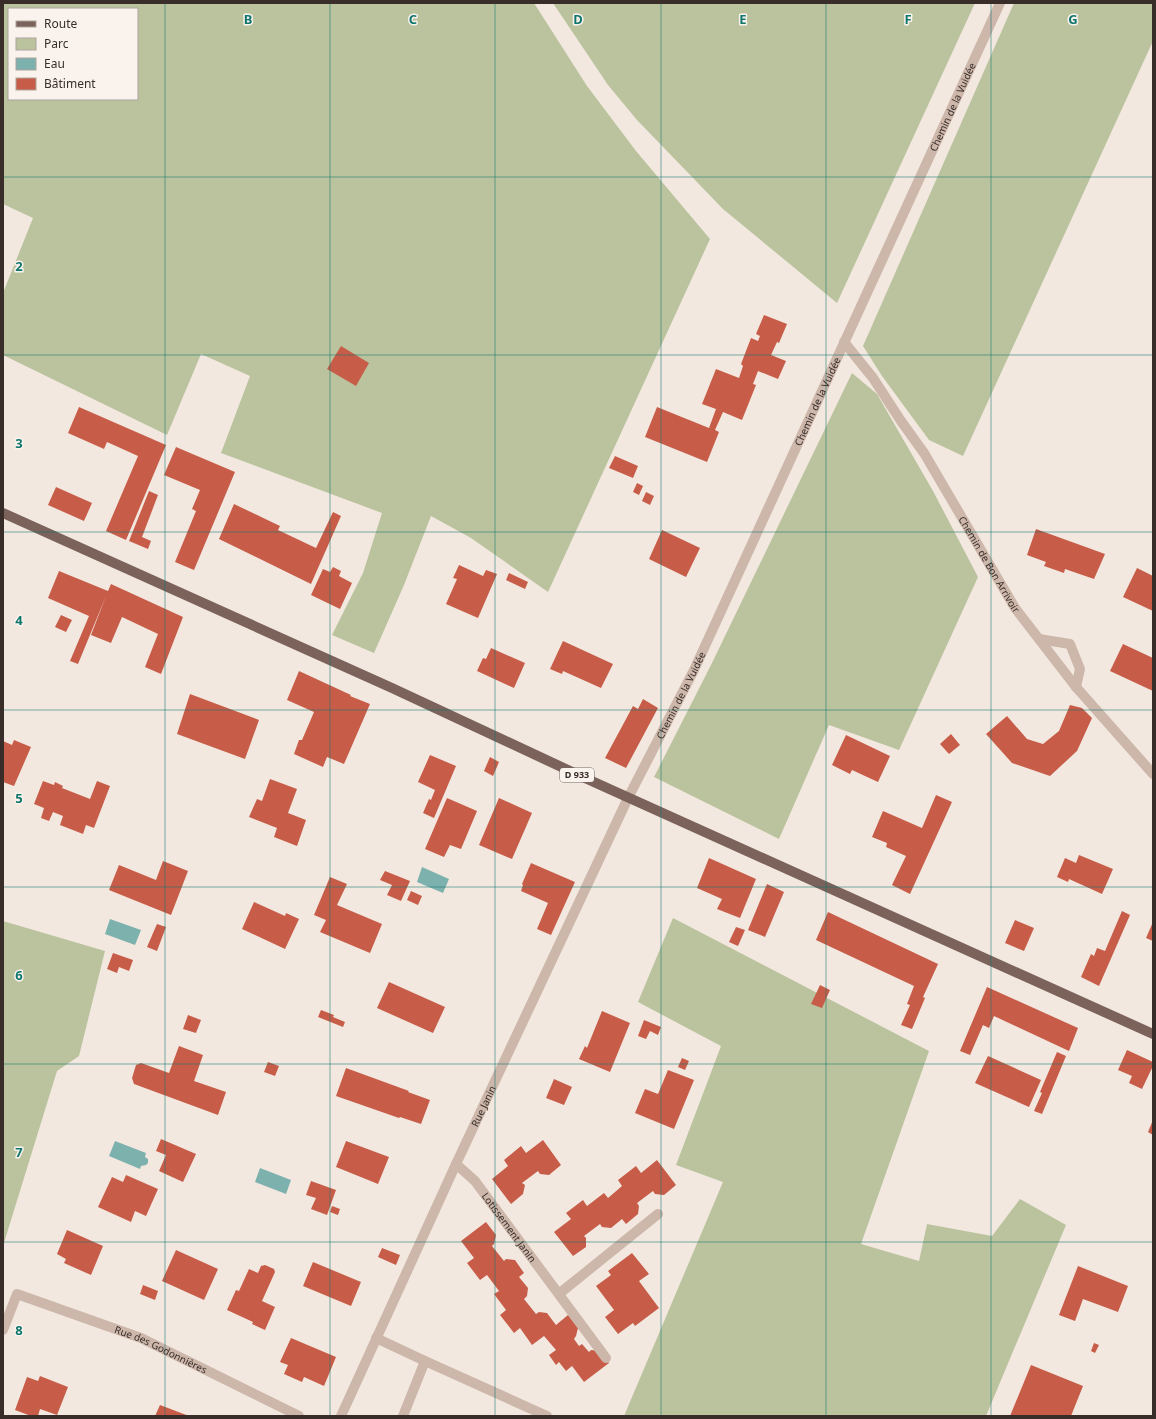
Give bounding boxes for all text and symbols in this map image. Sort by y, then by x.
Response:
legend [8,8,138,100]
text: B [244,10,252,28]
text: C [409,10,417,28]
text: D [573,10,583,28]
text: E [739,10,747,28]
text: F [904,10,912,28]
text: G [1068,10,1078,28]
text: Route [44,15,77,32]
text: Parc [44,35,69,52]
text: Eau [44,55,65,72]
street label: Chemin de la Vuidée [926,60,979,154]
text: Bâtiment [44,75,96,92]
text: 2 [15,257,23,275]
street label: Chemin de la Vuidée [791,354,844,448]
text: 3 [15,434,23,452]
street label: Chemin de Bon Arrivoir [955,513,1023,616]
text: 4 [15,611,23,629]
street label: Chemin de la Vuidée [653,649,709,741]
road number: D 933 [560,768,594,782]
text: 5 [15,789,23,807]
text: 6 [15,966,23,984]
street label: Rue Janin [468,1083,499,1129]
text: 7 [15,1143,23,1161]
street label: Lotissement Janin [479,1189,540,1265]
text: 8 [15,1321,23,1339]
street label: Rue des Godonnières [113,1322,210,1377]

